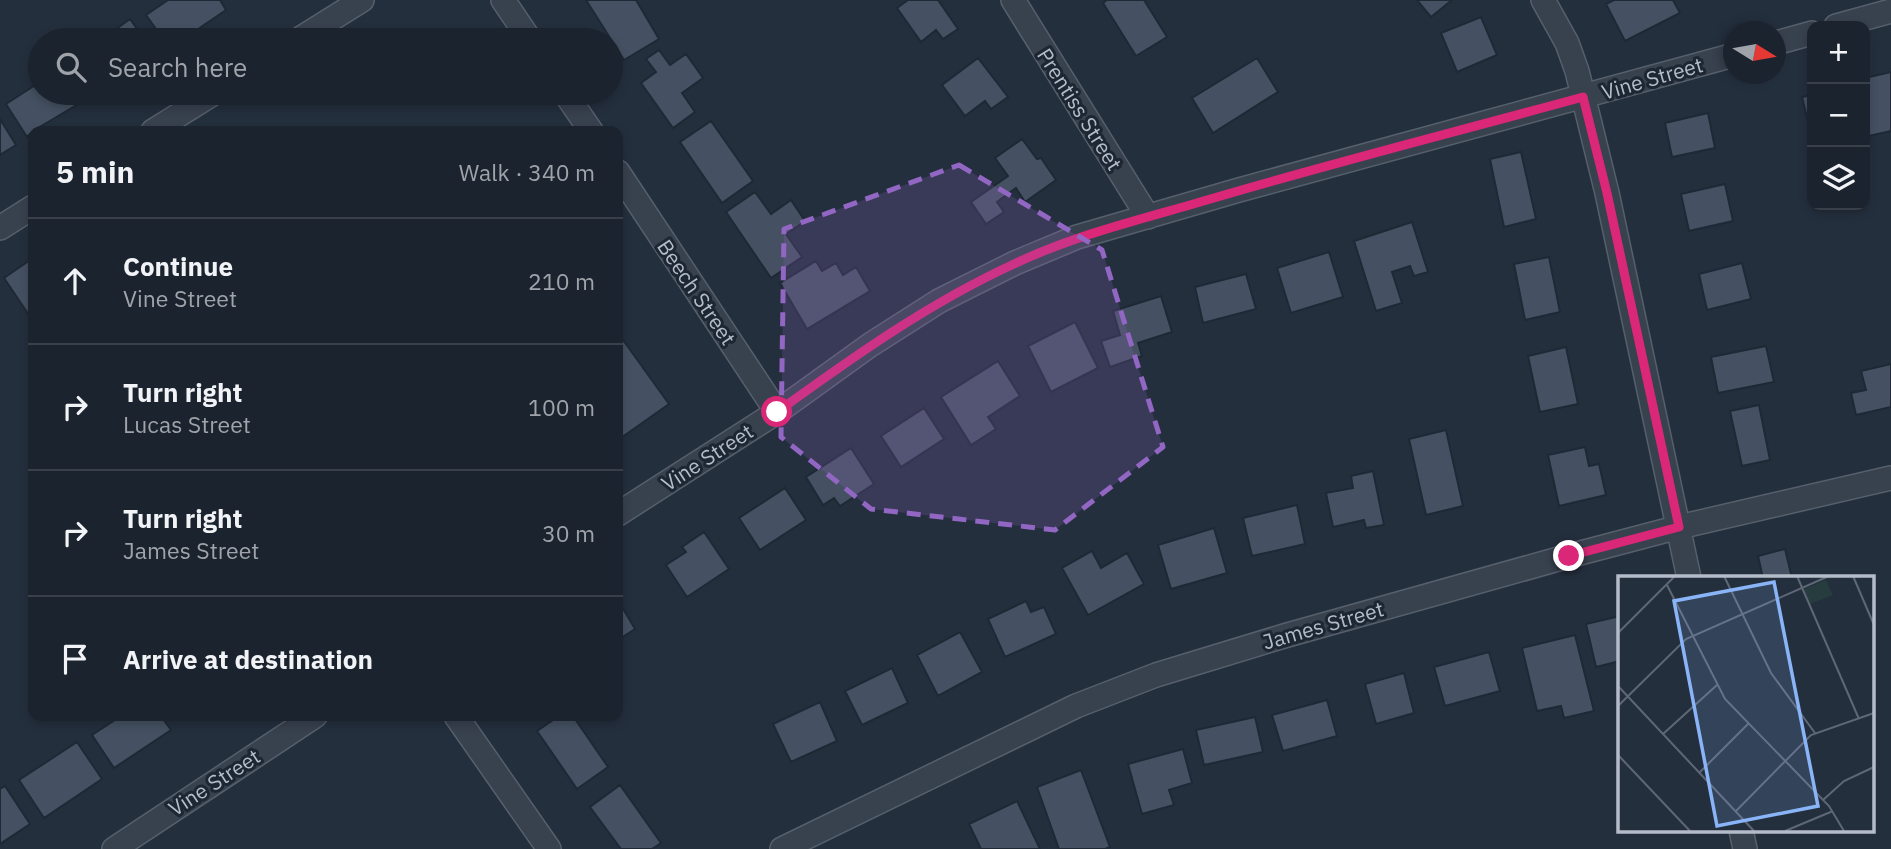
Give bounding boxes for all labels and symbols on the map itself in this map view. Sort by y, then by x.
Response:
north arrow [1723,21,1786,84]
street label: Prentiss Street [1031,43,1129,175]
street label: Vine Street [1598,50,1706,106]
street label: Beech Street [651,234,743,350]
route start [761,396,792,427]
street label: Vine Street [656,417,758,497]
route end [1553,540,1584,571]
inset map [1618,576,1874,832]
street label: James Street [1259,594,1387,656]
street label: Vine Street [163,742,265,822]

